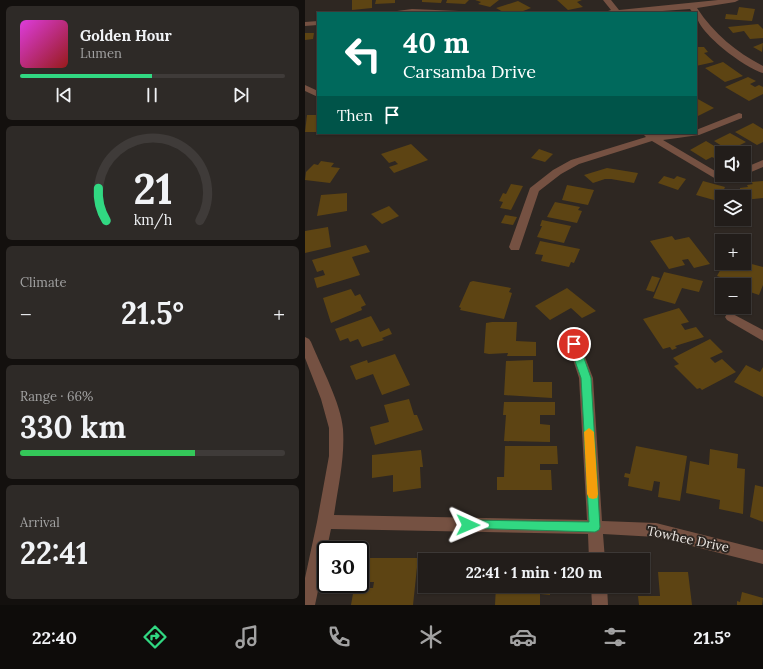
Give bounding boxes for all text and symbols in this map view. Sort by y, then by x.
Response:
text: 40 m [403,25,469,61]
text: Golden Hour [80,26,172,45]
icon: left [337,28,389,80]
text: Lumen [80,45,122,62]
text: Carsamba Drive [403,60,536,83]
icon: previous [53,84,75,106]
icon: pause [141,84,163,106]
icon: next [230,84,252,106]
icon: arrive [381,104,403,126]
text: Then [337,106,373,125]
map controls [715,146,751,314]
button: sound [715,146,751,182]
text: 21 [133,161,172,214]
button: layers [715,190,751,226]
text: km/h [133,210,172,229]
button: + [715,234,751,270]
text: Climate [20,274,67,291]
button: − [715,278,751,314]
text: 21.5° [121,294,184,332]
text: − [20,300,32,328]
text: + [273,300,285,328]
pin [557,327,591,361]
icon: arrive [563,333,585,355]
text: Range · 66% [20,388,93,405]
text: 330 km [20,408,126,446]
position arrow [447,504,489,546]
text: Arrival [20,514,60,531]
street label: Towhee Drive [645,522,731,556]
text: 22:41 [20,534,88,572]
speed limit sign: 30 [317,541,369,593]
text: 22:41 · 1 min · 120 m [466,563,602,582]
icon: directions [141,623,169,651]
icon: music [233,623,261,651]
icon: phone [325,623,353,651]
icon: climate [417,623,445,651]
icon: car [509,623,537,651]
icon: filters [601,623,629,651]
text: 22:40 [32,626,77,649]
text: 21.5° [693,626,731,649]

